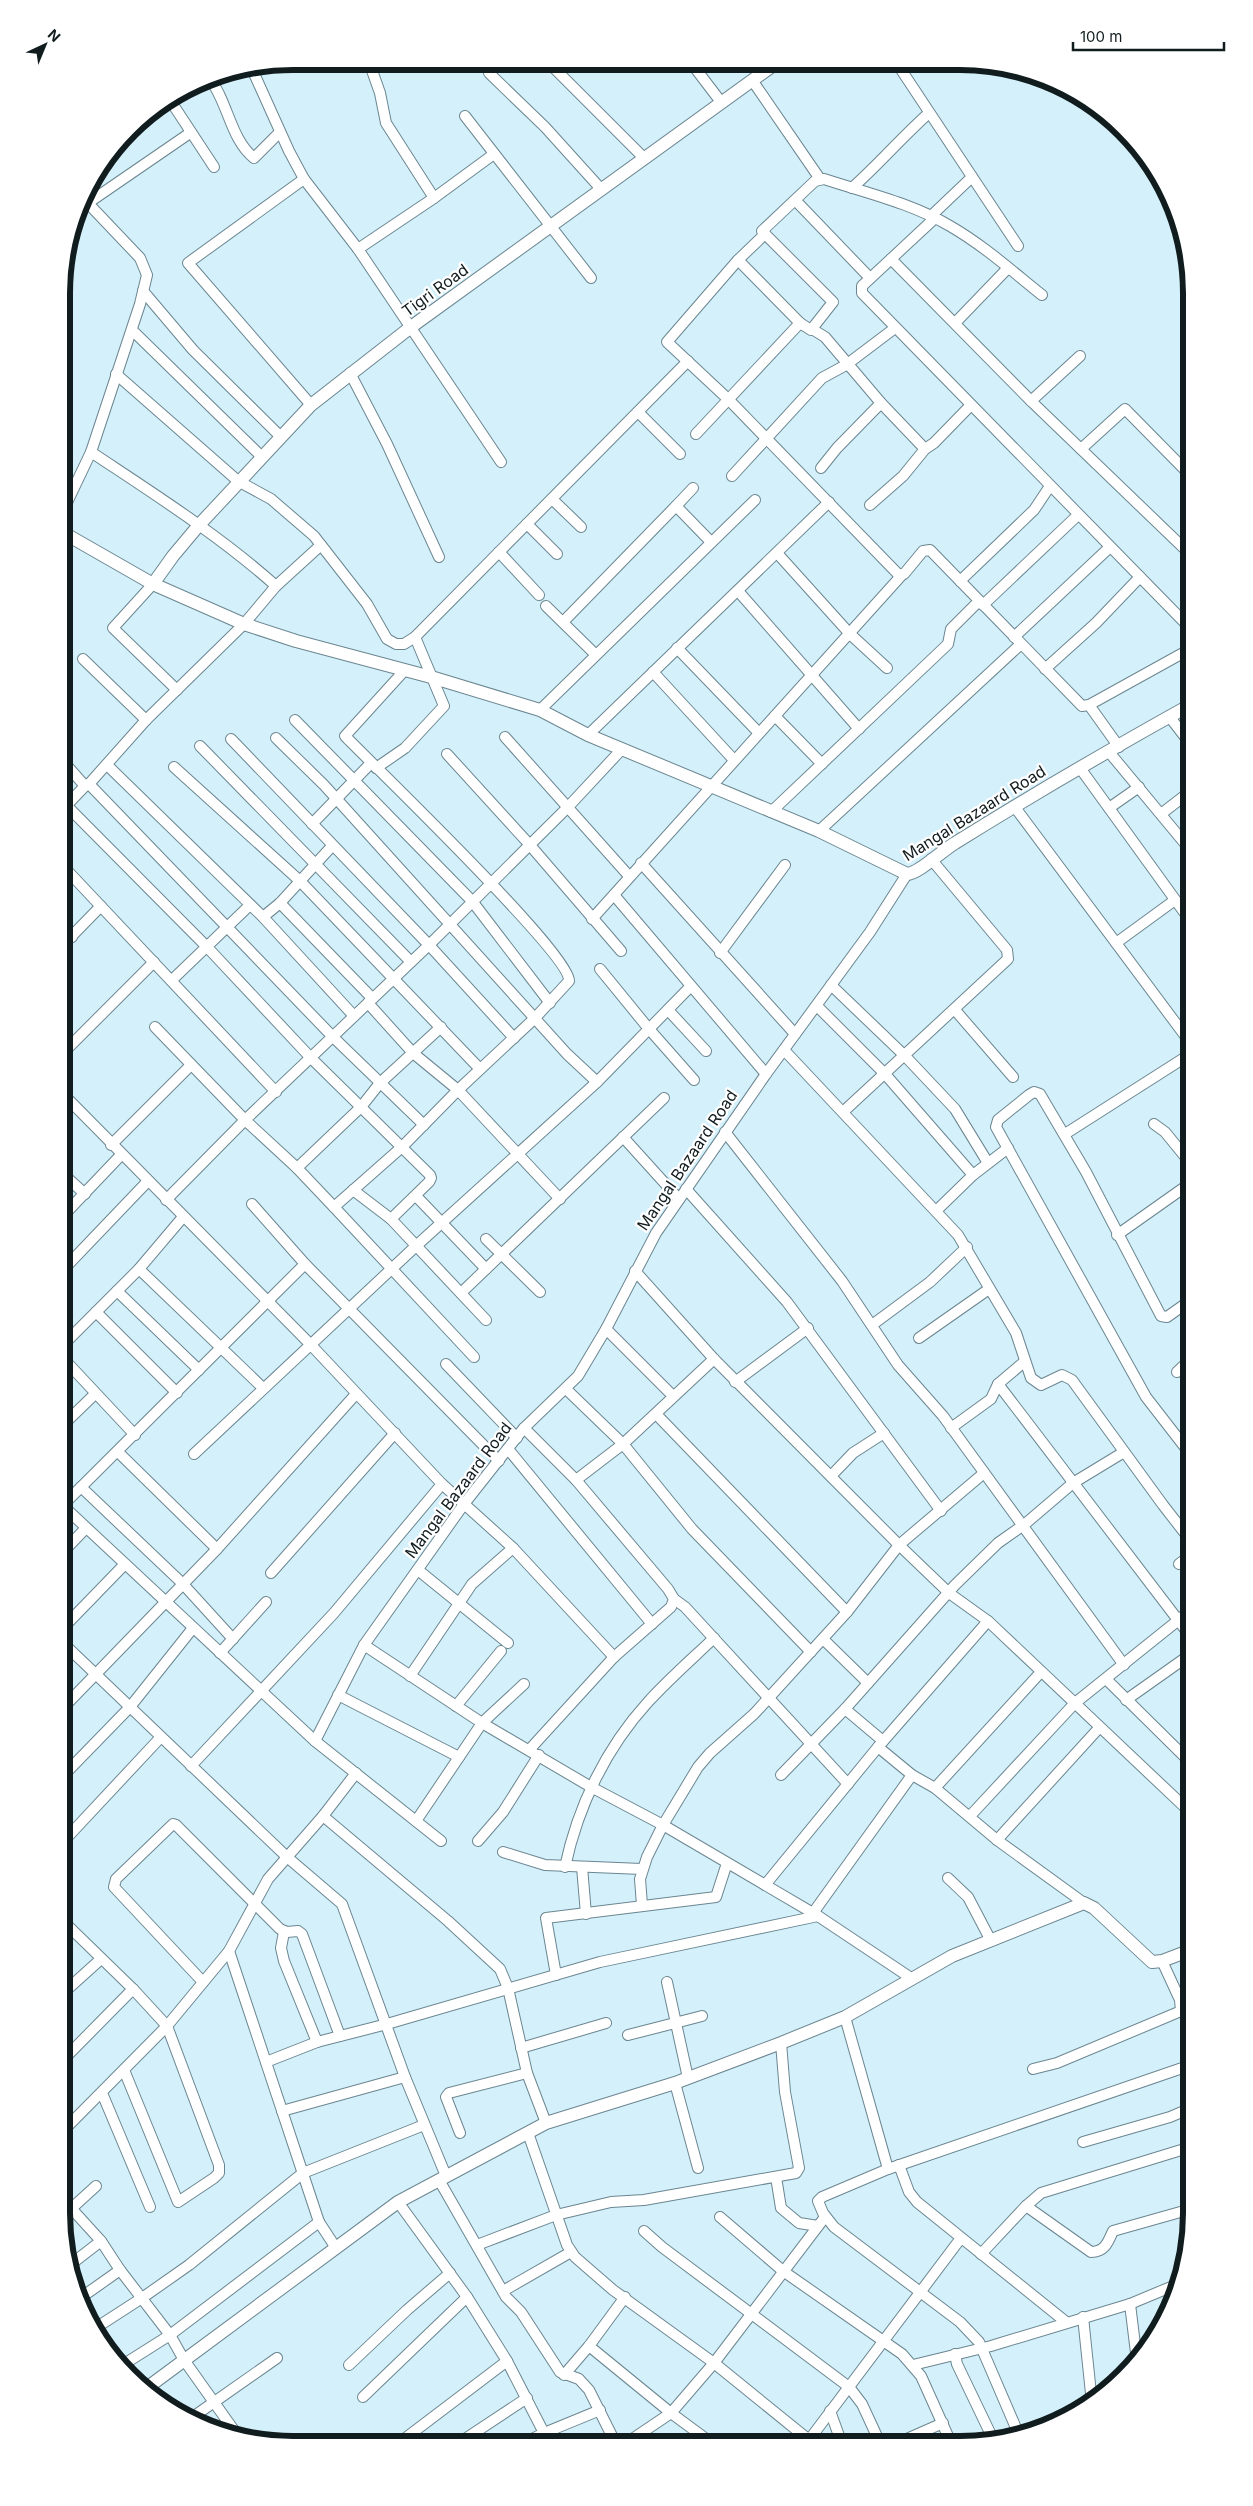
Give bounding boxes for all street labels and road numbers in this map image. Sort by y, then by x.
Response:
street label: Tigri Road [398,259,472,321]
street label: Mangal Bazaard Road [899,761,1049,865]
street label: Mangal Bazaard Road [633,1086,741,1234]
street label: Mangal Bazaard Road [400,1418,516,1562]

